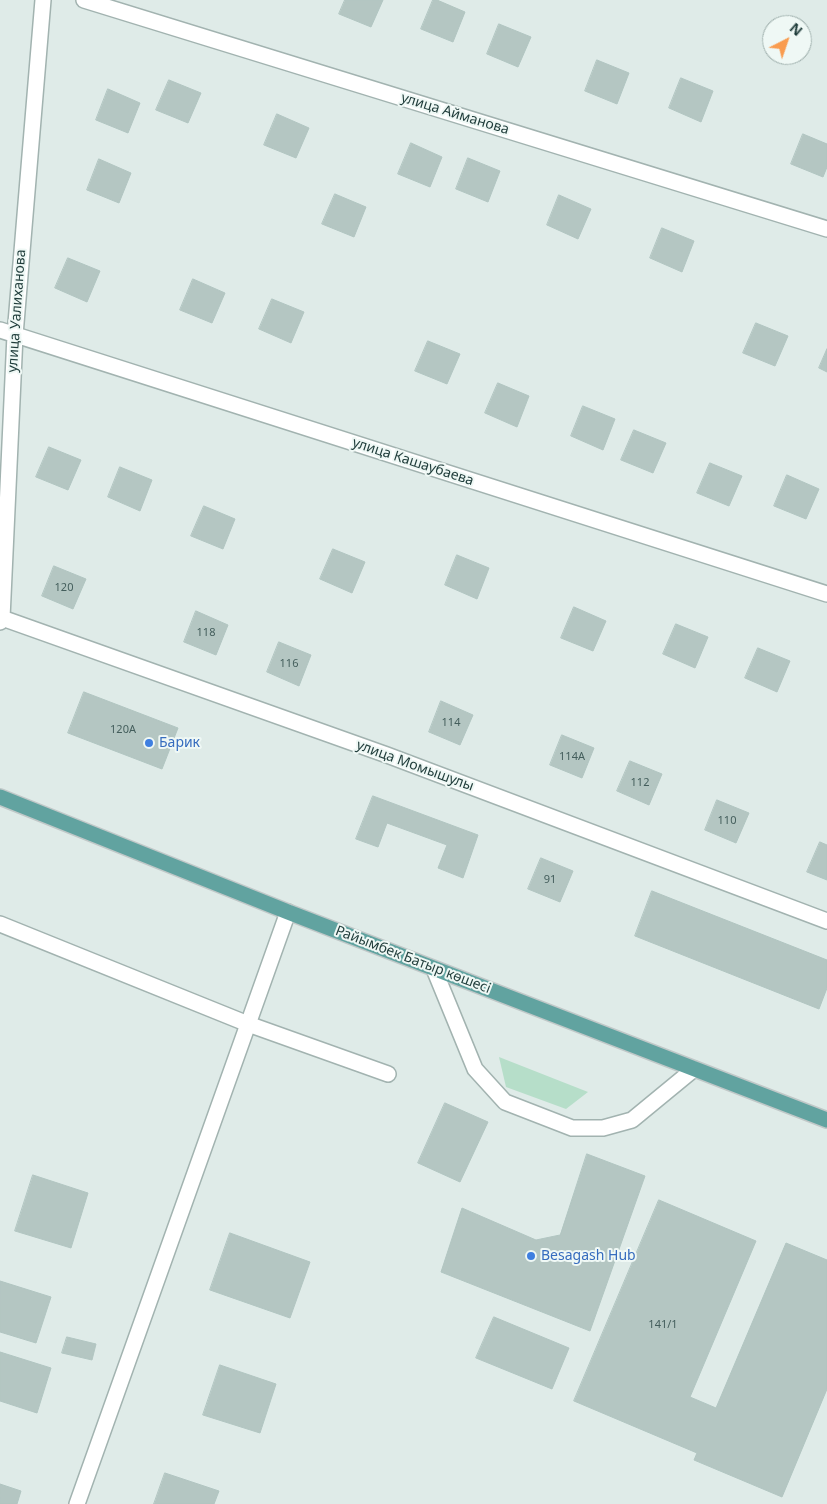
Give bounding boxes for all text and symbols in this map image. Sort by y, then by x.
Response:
north arrow [762,15,812,65]
text: N [786,18,807,40]
street label: улица Айманова [399,90,511,138]
street label: улица Уалиханова [4,249,30,373]
street label: улица Кашаубаева [350,434,476,490]
house number: 120 [55,581,73,595]
house number: 118 [197,626,215,640]
house number: 116 [280,657,298,671]
house number: 114 [442,716,460,730]
house number: 120А [110,723,136,737]
place label: Барик [159,735,200,751]
marker: Барик [143,737,155,749]
street label: улица Момышулы [354,737,476,795]
house number: 114А [559,750,585,764]
house number: 112 [631,776,649,790]
house number: 110 [718,814,736,828]
house number: 91 [544,873,556,887]
street label: Райымбек Батыр көшесі [333,923,493,997]
place label: Besagash Hub [541,1248,636,1264]
marker: Besagash Hub [525,1250,537,1262]
house number: 141/1 [648,1318,678,1332]

